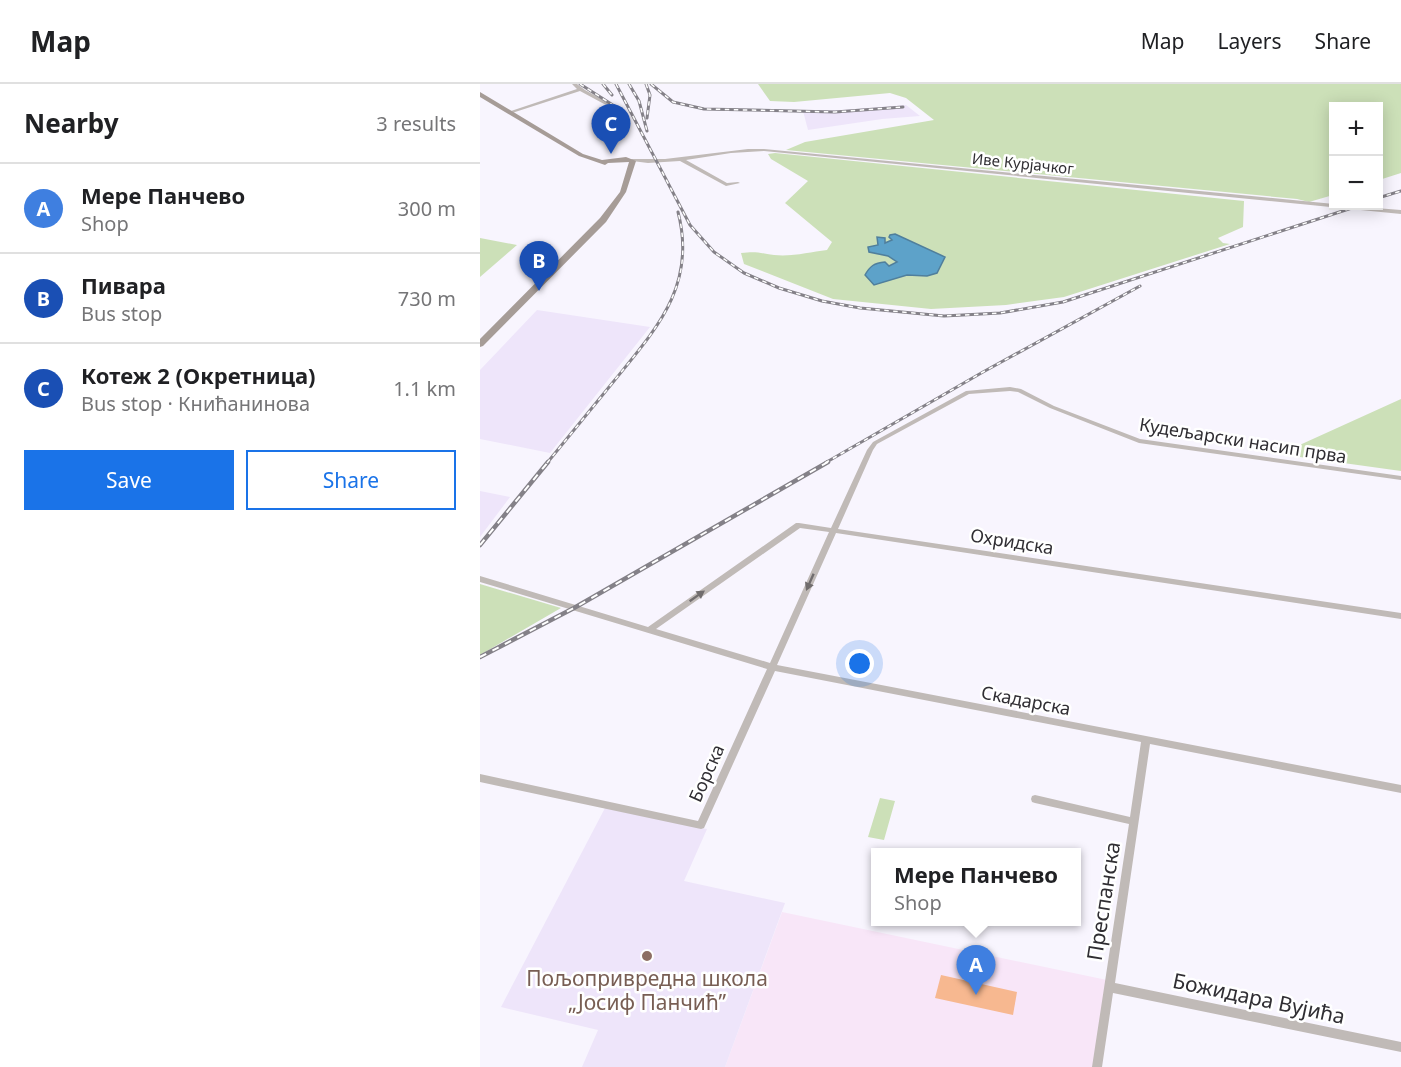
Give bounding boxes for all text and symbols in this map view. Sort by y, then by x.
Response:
text: Map [30,22,91,60]
text: Map [1141,27,1185,55]
text: Layers [1218,27,1282,55]
text: Share [1315,27,1371,55]
map controls [1329,102,1383,210]
button: + [1329,102,1383,156]
pin: C [592,104,630,154]
text: Nearby [24,105,119,141]
text: 3 results [376,110,456,137]
street label: Иве Курјачког [971,148,1075,178]
button: − [1329,156,1383,210]
text: Мере Панчево [81,180,245,210]
text: A [37,195,50,222]
text: 300 m [398,195,456,222]
text: Shop [81,210,129,237]
pin: B [520,242,558,291]
text: Пивара [81,270,166,300]
text: B [37,285,50,312]
text: 730 m [398,285,456,312]
text: Bus stop [81,300,162,327]
text: Котеж 2 (Окретница) [81,360,316,390]
text: C [37,375,50,402]
text: 1.1 km [393,375,456,402]
text: Bus stop · Книћанинова [81,390,310,417]
street label: Кудељарски насип прва [1138,412,1348,468]
button: Save [24,450,234,510]
button: Share [246,450,456,510]
street label: Охридска [969,523,1055,559]
one-way arrow [806,574,815,591]
one-way arrow [689,591,705,602]
your location [845,649,874,678]
street label: Скадарска [979,680,1073,720]
street label: Борска [683,740,729,806]
street label: Преспанска [1080,839,1126,963]
popup [871,848,1081,926]
text: Мере Панчево [894,859,1058,889]
text: Shop [894,889,942,916]
pin: A [956,946,996,995]
marker: Пољопривредна школа „Јосиф Панчић” [640,949,654,963]
place label: Пољопривредна школа „Јосиф Панчић” [526,964,768,1016]
street label: Божидара Вујића [1170,966,1348,1030]

